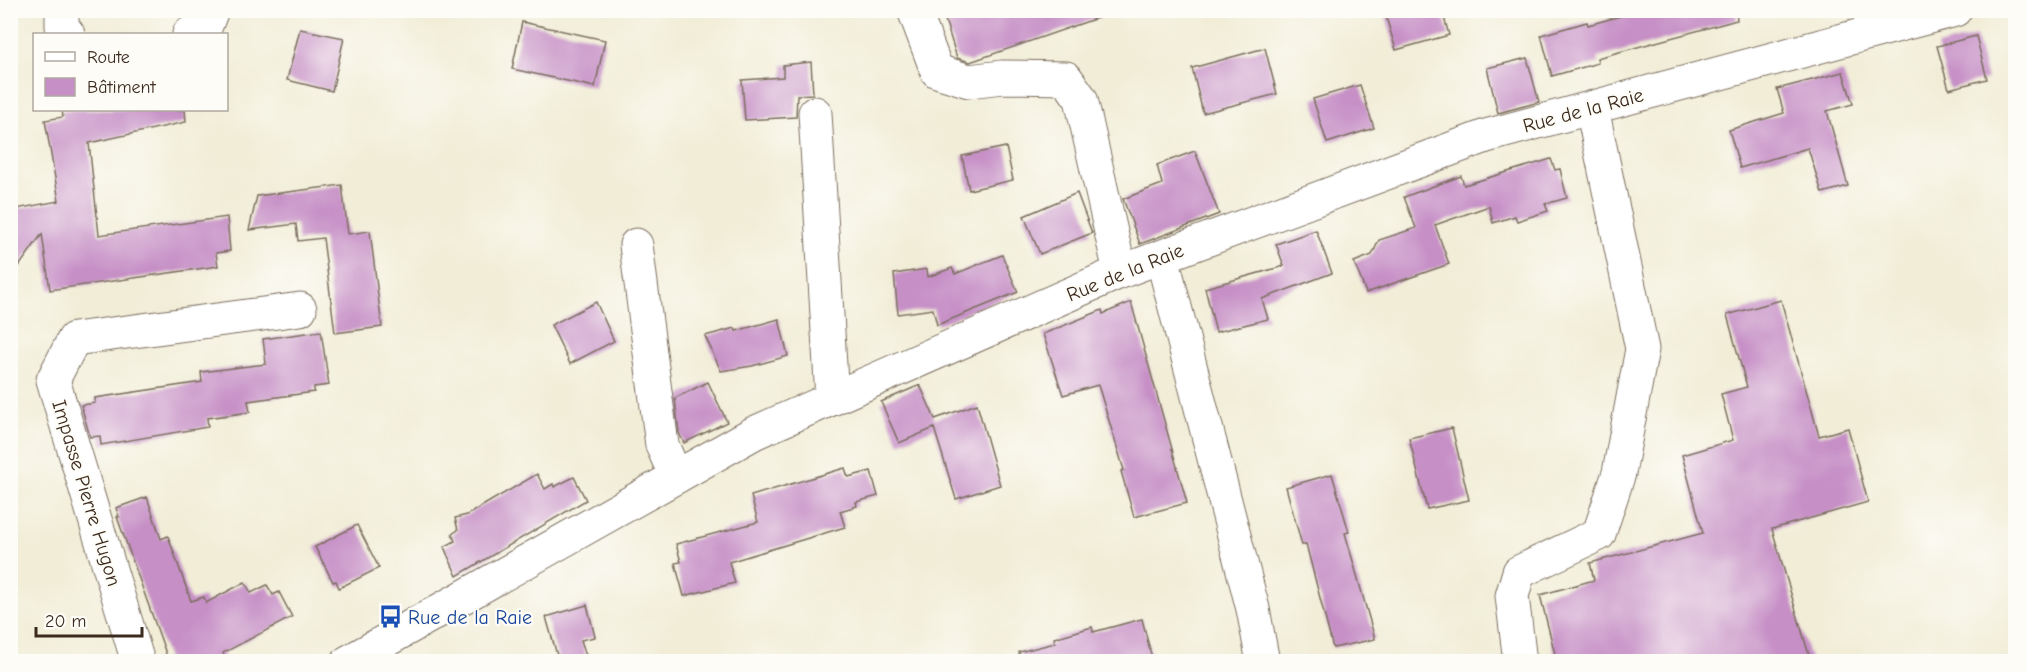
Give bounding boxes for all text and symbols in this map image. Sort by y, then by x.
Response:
legend [33,33,228,111]
text: Route [87,47,130,68]
text: Bâtiment [87,77,157,98]
street label: Rue de la Raie [1520,83,1646,138]
street label: Rue de la Raie [1063,239,1187,306]
street label: Impasse Pierre Hugon [47,397,126,589]
scale bar [36,600,142,638]
bus stop icon: Rue de la Raie [377,604,403,630]
place label: Rue de la Raie [408,606,532,629]
text: 20 m [45,611,86,632]

